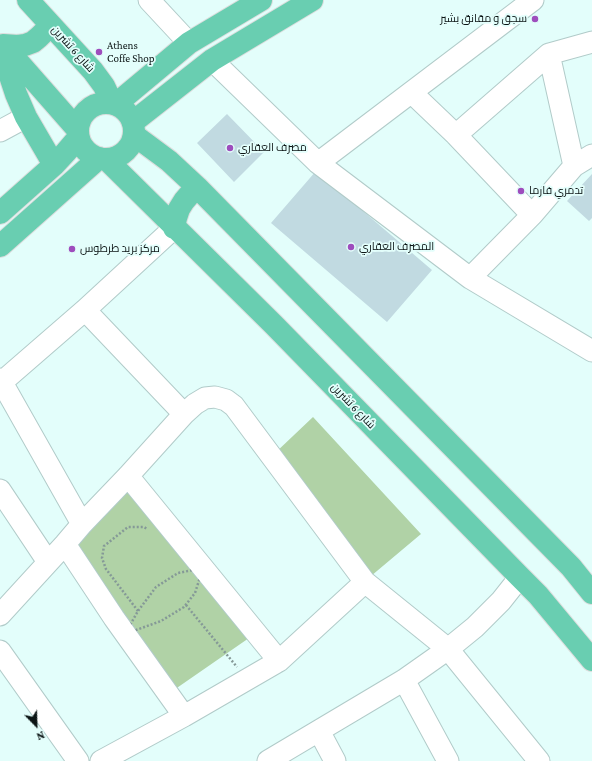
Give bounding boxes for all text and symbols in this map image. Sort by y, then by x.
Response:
place label: سجق و مقانق بشير [440,12,527,26]
marker: سجق و مقانق بشير [530,14,540,24]
street label: شارع 6 تشرين [49,23,97,75]
place label: Athens Coffe Shop [107,39,155,65]
marker: Athens Coffe Shop [94,47,104,57]
place label: مصرف العقاري [238,141,307,155]
marker: مصرف العقاري [225,143,235,153]
place label: تدمري فارما [529,184,583,198]
marker: تدمري فارما [516,186,526,196]
place label: المصرف العقاري [359,240,434,254]
place label: مركز بريد طرطوس [80,242,160,256]
marker: المصرف العقاري [346,242,356,252]
marker: مركز بريد طرطوس [67,244,77,254]
street label: شارع 6 تشرين [328,381,378,431]
north arrow [16,705,56,745]
text: N [35,729,46,743]

